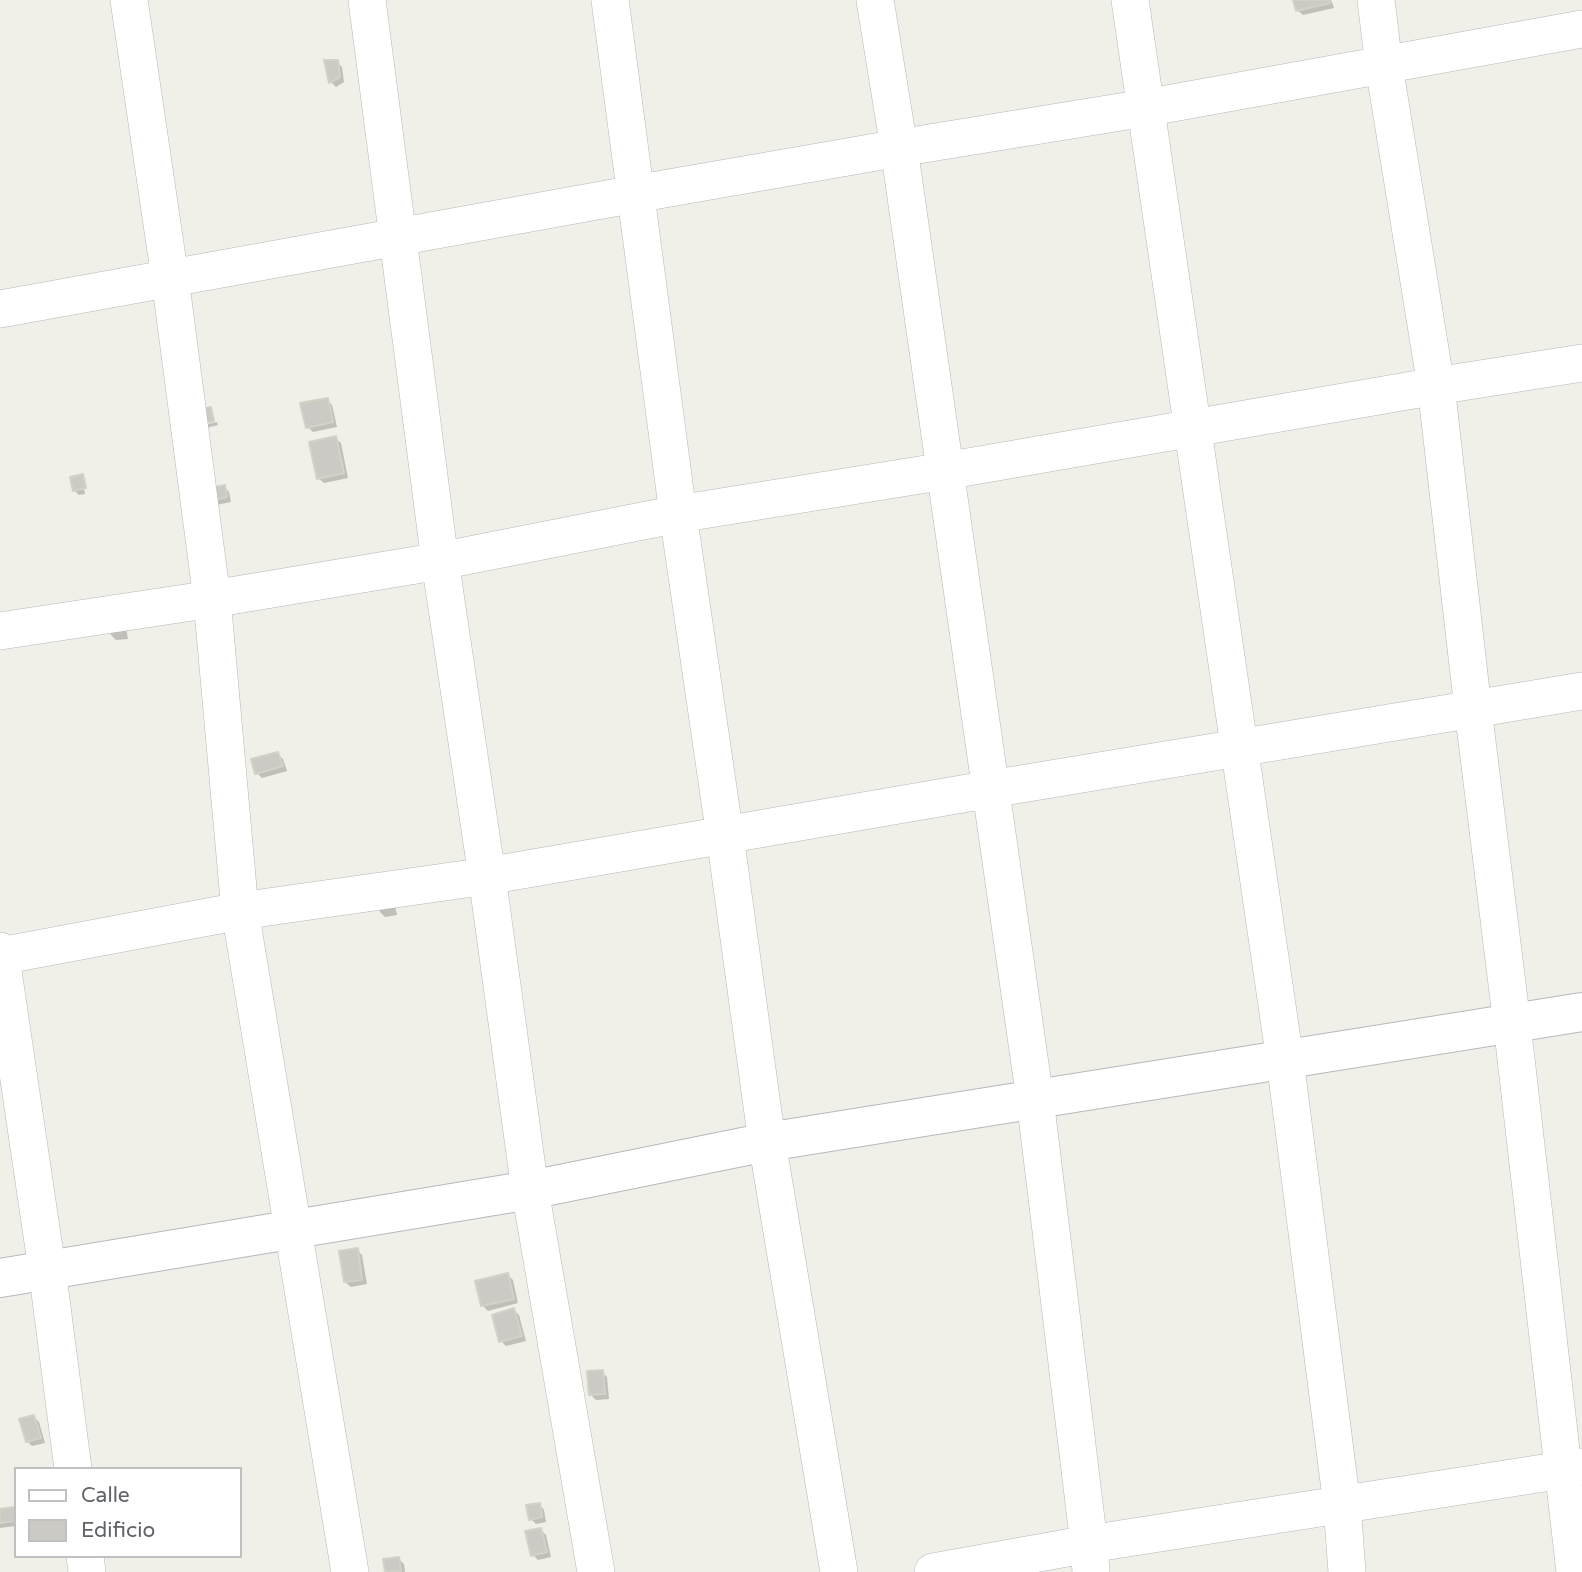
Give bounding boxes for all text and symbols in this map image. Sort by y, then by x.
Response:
legend [14,1467,242,1558]
text: Calle [81,1483,130,1508]
text: Edificio [81,1518,155,1543]

